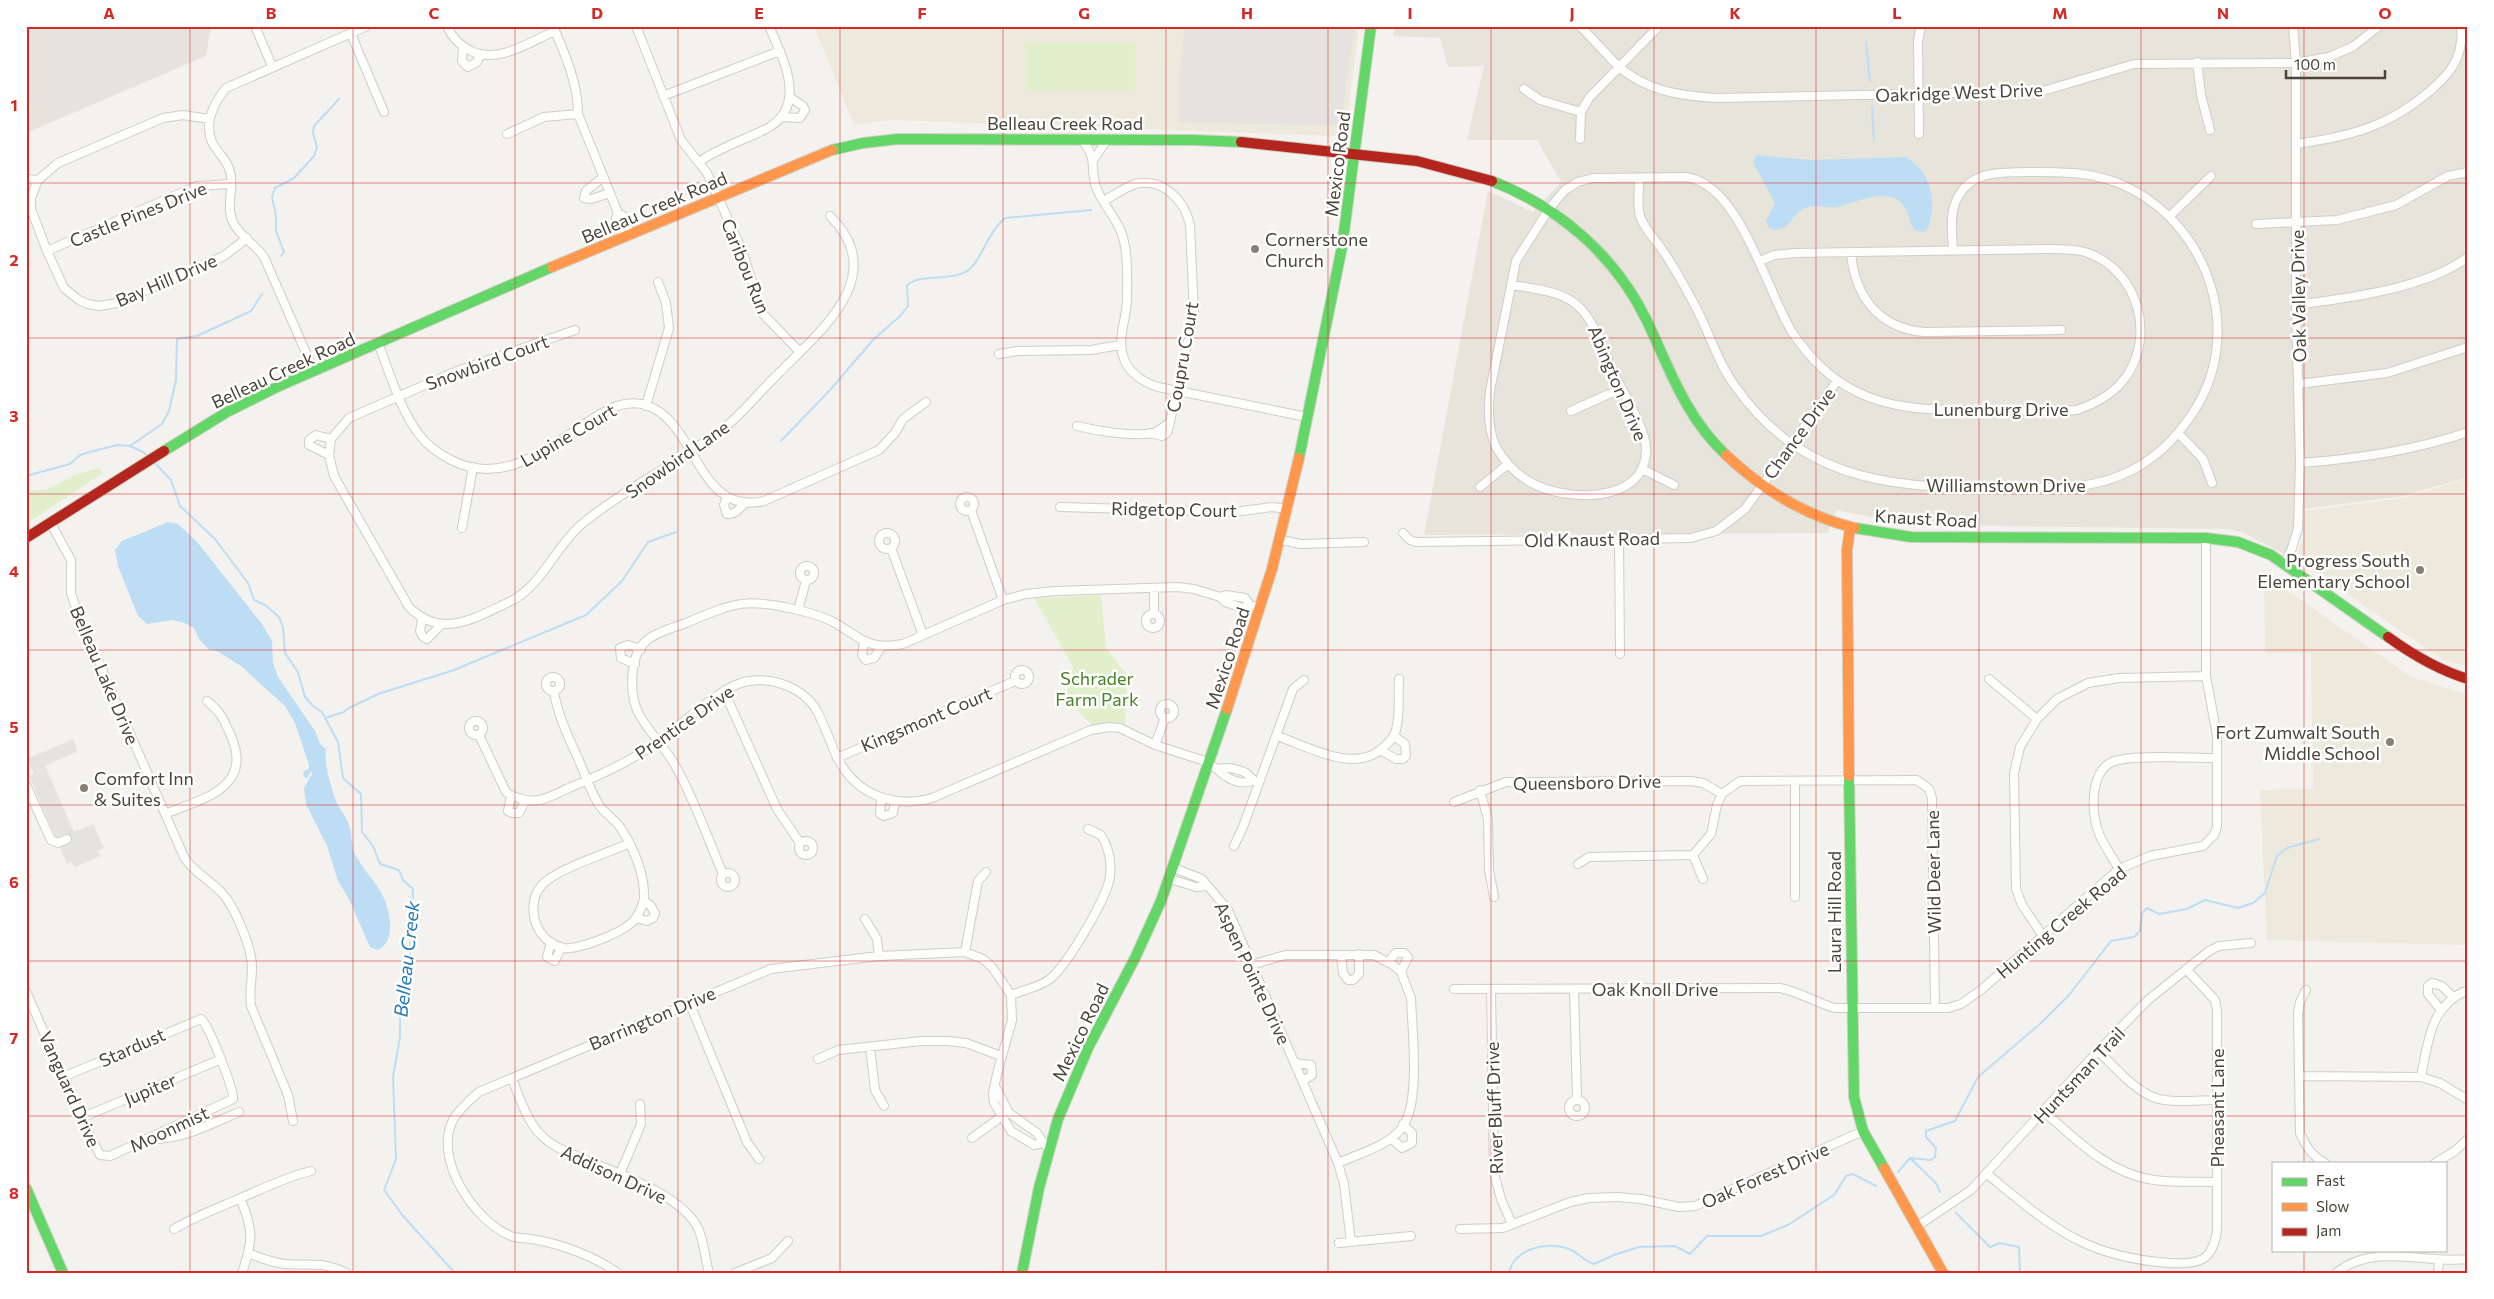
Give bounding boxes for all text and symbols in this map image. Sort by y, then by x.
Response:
text: A [103,3,115,22]
text: B [266,3,277,22]
text: C [429,3,440,22]
text: D [591,3,603,22]
text: E [754,3,764,22]
text: F [917,3,927,22]
text: G [1078,3,1090,22]
text: H [1241,3,1253,22]
text: I [1407,3,1413,22]
text: J [1569,3,1575,22]
text: K [1729,3,1741,22]
text: L [1892,3,1902,22]
text: M [2052,3,2068,22]
text: N [2217,3,2229,22]
text: O [2378,3,2392,22]
scale bar [2286,48,2385,80]
text: 100 m [2294,55,2336,73]
street label: Oakridge West Drive [1875,78,2043,106]
text: 1 [10,95,18,114]
street label: Mexico Road [1320,110,1354,218]
street label: Belleau Creek Road [987,112,1143,134]
street label: Belleau Creek Road [578,166,730,248]
street label: Castle Pines Drive [66,177,210,251]
street label: Caribou Run [717,215,775,317]
place label: Cornerstone Church [1265,228,1368,271]
street label: Oak Valley Drive [2286,229,2310,363]
marker: Cornerstone Church [1249,243,1261,255]
street label: Bay Hill Drive [112,249,220,311]
text: 2 [9,250,19,269]
street label: Coupru Court [1161,300,1203,414]
street label: Abington Drive [1584,322,1652,444]
street label: Belleau Creek Road [208,327,358,413]
street label: Snowbird Court [422,330,552,394]
street label: Chance Drive [1758,383,1840,483]
street label: Lunenburg Drive [1933,398,2069,420]
street label: Lupine Court [516,399,620,471]
text: 3 [9,406,19,425]
street label: Snowbird Lane [621,415,733,503]
street label: Williamstown Drive [1926,474,2086,496]
street label: Ridgetop Court [1111,497,1237,521]
street label: Knaust Road [1874,504,1978,532]
street label: Old Knaust Road [1524,527,1660,551]
place label: Progress South Elementary School [2257,549,2410,592]
text: 4 [9,561,19,580]
marker: Progress South Elementary School [2414,564,2426,576]
street label: Belleau Lake Drive [66,603,144,747]
street label: Mexico Road [1200,604,1254,712]
park label: Schrader Farm Park [1055,667,1139,710]
street label: Prentice Drive [630,680,738,764]
street label: Kingsmont Court [857,681,995,757]
text: 5 [9,717,19,736]
place label: Fort Zumwalt South Middle School [2216,721,2380,764]
marker: Fort Zumwalt South Middle School [2384,736,2396,748]
place label: Comfort Inn & Suites [94,767,194,810]
street label: Queensboro Drive [1513,770,1661,794]
marker: Comfort Inn & Suites [78,782,90,794]
street label: Wild Deer Lane [1921,810,1945,934]
street label: Laura Hill Road [1823,851,1845,973]
street label: Hunting Creek Road [1992,861,2130,983]
text: 6 [9,872,19,891]
street label: Aspen Pointe Drive [1210,898,1296,1048]
water label: Belleau Creek [388,899,424,1018]
street label: Oak Knoll Drive [1592,978,1718,1000]
street label: Mexico Road [1047,980,1113,1084]
street label: Barrington Drive [585,981,719,1055]
street label: Huntsman Trail [2029,1022,2129,1128]
street label: Stardust [96,1023,168,1071]
text: 7 [10,1028,19,1047]
street label: Vanguard Drive [35,1028,105,1150]
street label: River Bluff Drive [1481,1041,1507,1175]
street label: Pheasant Lane [2206,1049,2228,1167]
street label: Jupiter [121,1068,179,1110]
street label: Moonmist [126,1101,212,1157]
street label: Oak Forest Drive [1698,1137,1832,1213]
street label: Addison Drive [558,1140,670,1208]
legend [2272,1162,2446,1252]
text: Fast [2316,1171,2345,1189]
text: 8 [9,1183,19,1202]
text: Slow [2316,1197,2349,1215]
text: Jam [2316,1221,2341,1239]

